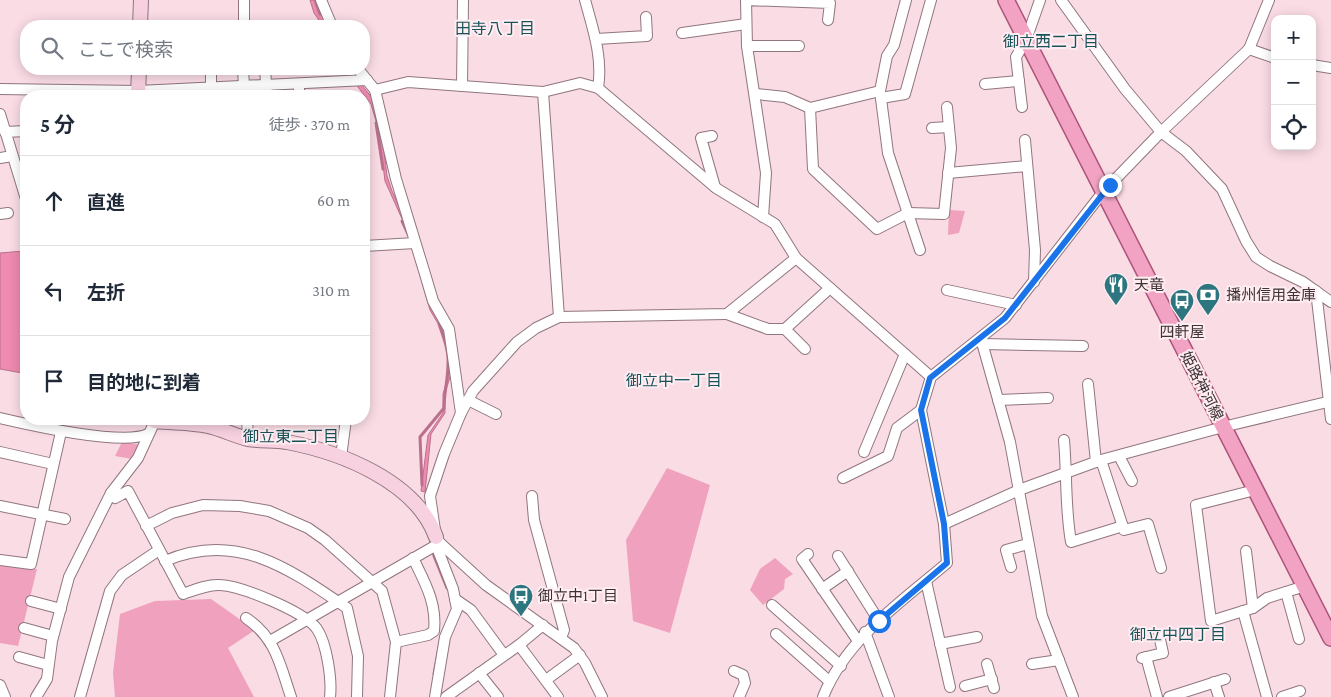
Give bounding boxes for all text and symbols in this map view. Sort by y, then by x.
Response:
map controls [1271,15,1316,150]
button: + [1271,15,1316,60]
search box [20,20,370,75]
district label: 田寺八丁目 [455,20,535,37]
district label: 御立西二丁目 [1003,33,1099,50]
icon: search [38,34,66,62]
text: ここで検索 [78,39,173,60]
button: − [1271,60,1316,105]
button: locate [1271,105,1316,150]
text: 5 分 [40,113,75,137]
text: 徒歩 · 370 m [269,116,350,133]
route end [1099,174,1122,197]
icon: ahead [40,187,68,215]
text: 直進 [87,192,125,213]
text: 60 m [317,192,350,209]
restaurant icon: 天竜 [1103,272,1129,306]
icon: left [40,277,68,305]
place label: 天竜 [1134,277,1164,293]
text: 左折 [87,282,125,303]
text: 310 m [312,282,350,299]
bank icon: 播州信用金庫 [1195,282,1221,316]
place label: 播州信用金庫 [1226,286,1316,303]
bus stop icon: 四軒屋 [1169,288,1195,322]
place label: 四軒屋 [1159,324,1205,340]
street label: 姫路神河線 [1178,349,1226,423]
icon: arrive [40,367,68,395]
text: 目的地に到着 [87,372,201,393]
district label: 御立中一丁目 [626,372,722,389]
district label: 御立東二丁目 [243,428,339,445]
bus stop icon: 御立中1丁目 [508,583,534,617]
place label: 御立中1丁目 [538,588,618,604]
route start [868,610,891,633]
district label: 御立中四丁目 [1130,626,1226,643]

